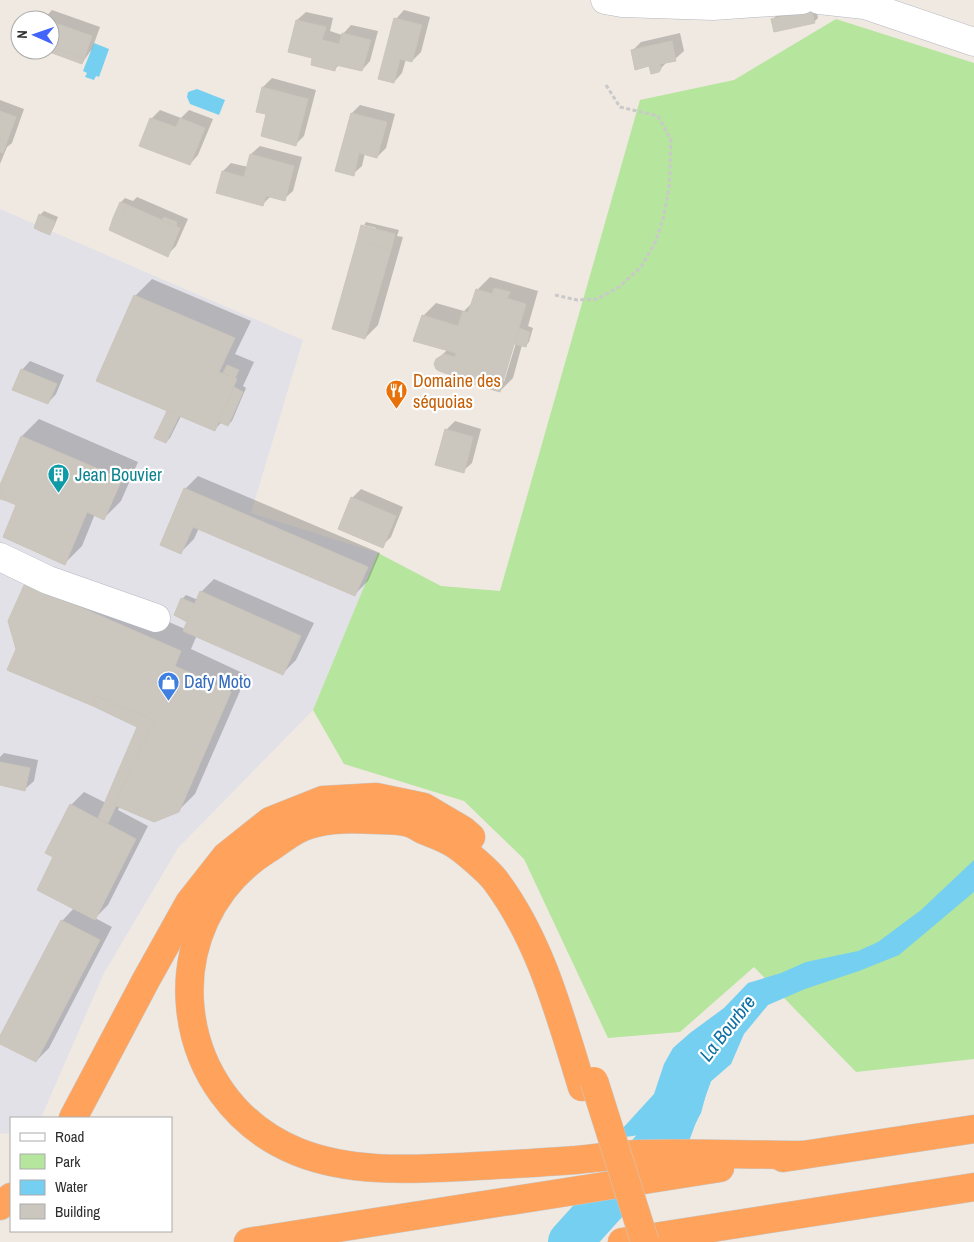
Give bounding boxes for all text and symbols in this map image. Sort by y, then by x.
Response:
north arrow [10,10,60,60]
text: N [13,30,31,39]
place label: Domaine des séquoias [413,368,501,414]
restaurant icon: Domaine des séquoias [385,379,409,410]
place label: Jean Bouvier [75,462,162,487]
building icon: Jean Bouvier [47,463,71,494]
place label: Dafy Moto [184,669,251,694]
shop icon: Dafy Moto [156,670,180,701]
water label: La Bourbre [693,990,761,1066]
legend [10,1117,172,1232]
text: Road [55,1126,84,1147]
text: Park [55,1151,81,1172]
text: Water [55,1176,87,1197]
text: Building [55,1201,100,1222]

